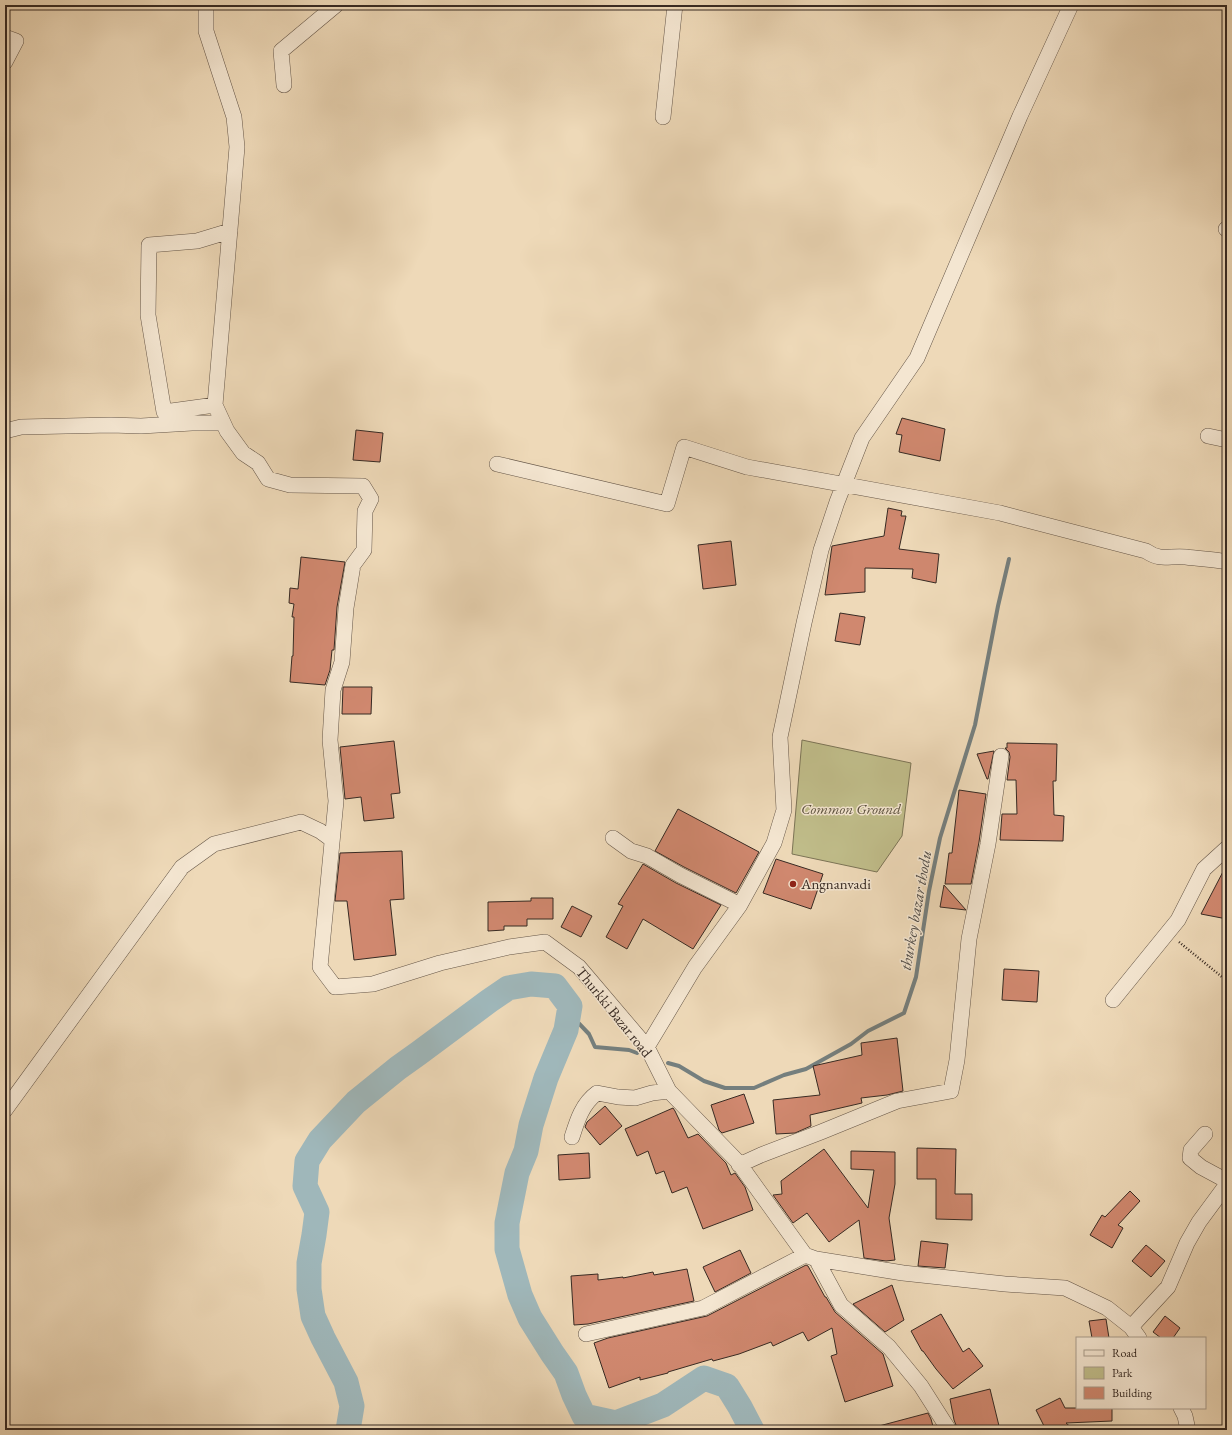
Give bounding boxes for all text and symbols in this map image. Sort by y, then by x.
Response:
park label: Common Ground [801,799,901,818]
water label: thurkey bazar thodu [895,849,936,972]
place label: Angnanvadi [800,874,871,893]
marker: Angnanvadi [788,879,798,889]
street label: Thurkki Bazar road [572,962,657,1061]
legend [1076,1337,1206,1409]
text: Road [1112,1345,1138,1361]
text: Park [1112,1365,1133,1381]
text: Building [1112,1385,1153,1401]

